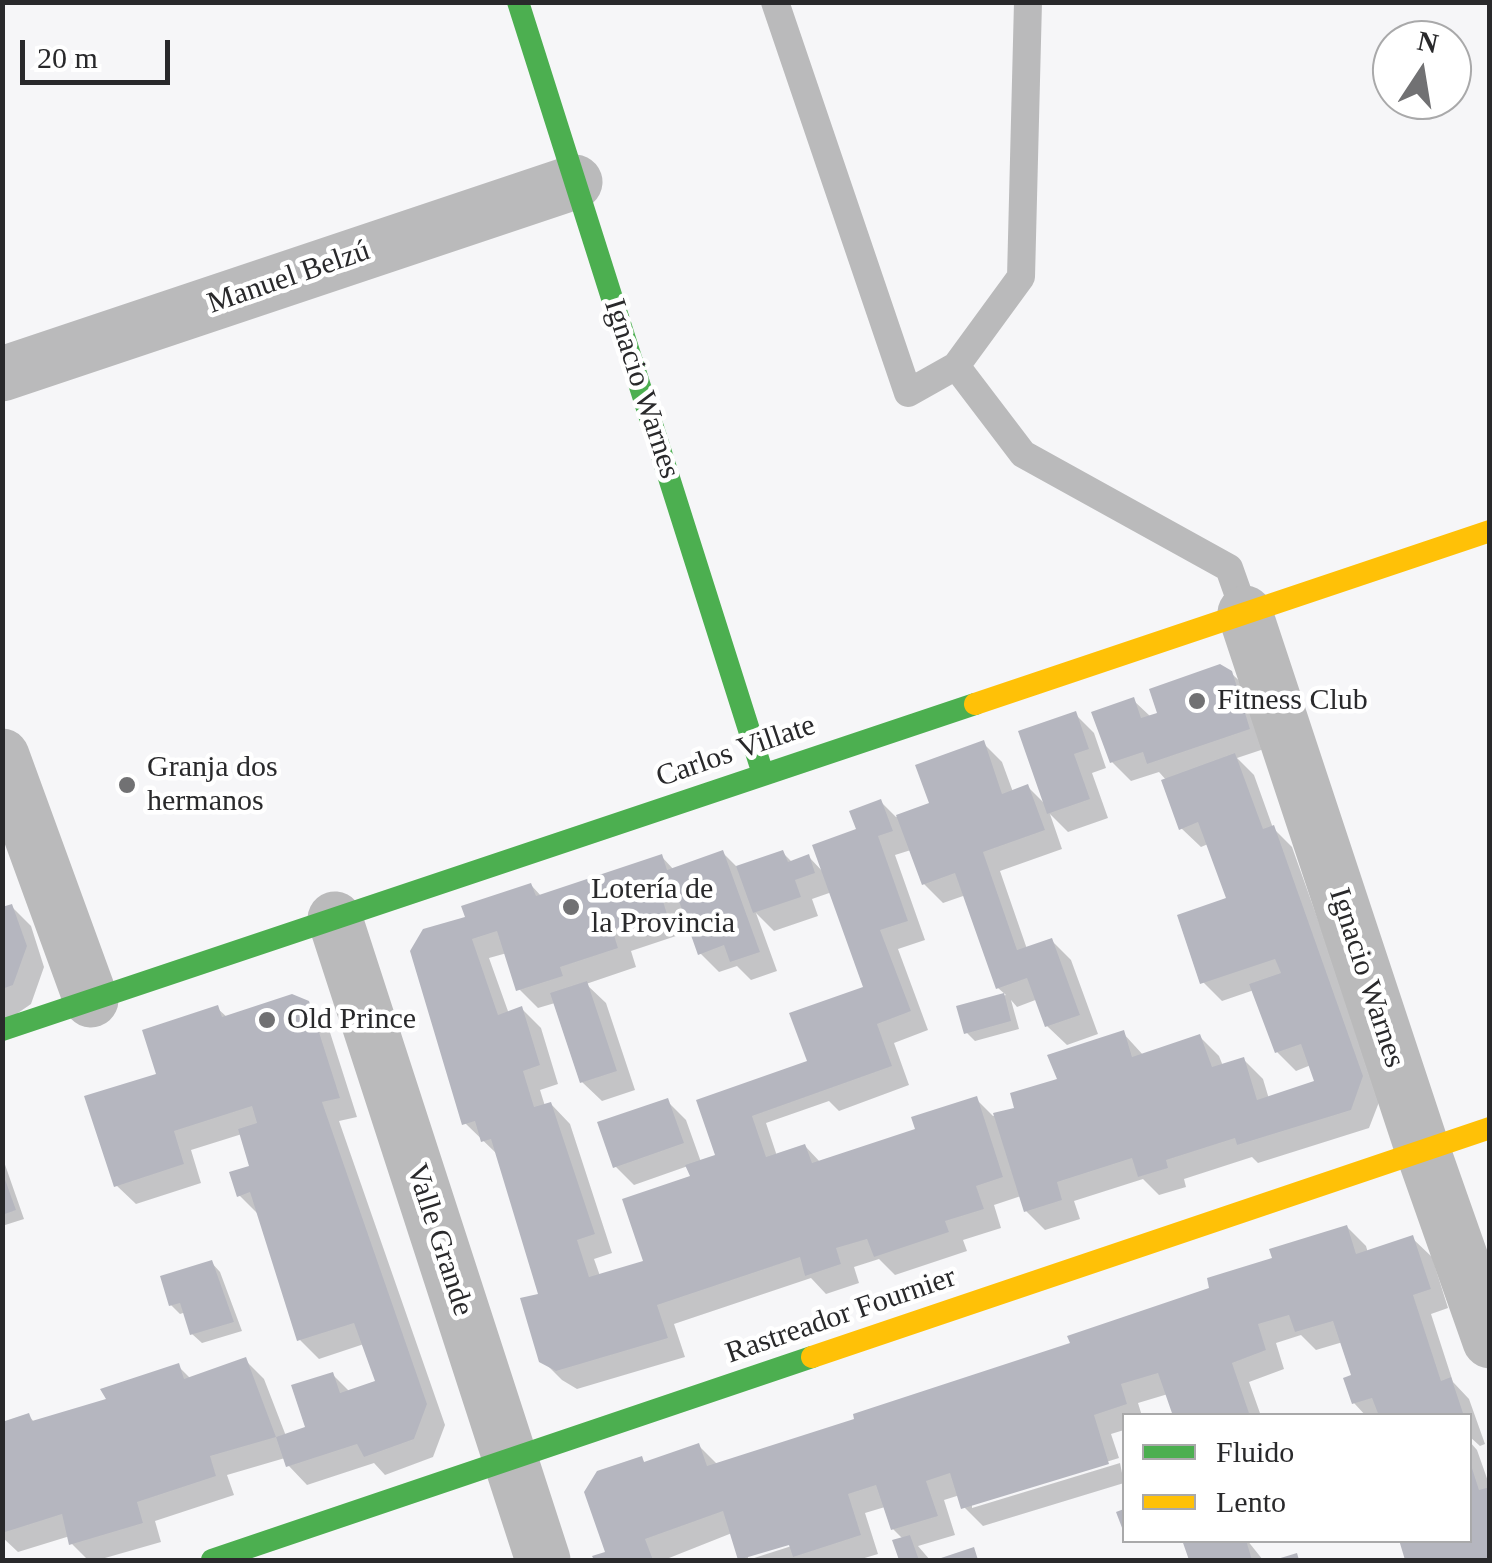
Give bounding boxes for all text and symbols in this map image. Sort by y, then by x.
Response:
scale bar [25,20,175,82]
north arrow [1372,20,1472,120]
text: N [1415,25,1441,59]
text: 20 m [37,41,98,74]
street label: Manuel Belzú [203,233,375,323]
street label: Ignacio Warnes [595,295,687,483]
place label: Fitness Club [1217,683,1368,719]
marker: Fitness Club [1186,690,1208,712]
street label: Carlos Villate [652,708,820,796]
place label: Granja dos hermanos [147,750,278,820]
marker: Granja dos hermanos [116,774,138,796]
place label: Lotería de la Provincia [591,872,735,942]
street label: Ignacio Warnes [1320,884,1412,1072]
marker: Lotería de la Provincia [560,896,582,918]
place label: Old Prince [287,1002,416,1038]
marker: Old Prince [256,1009,278,1031]
street label: Valle Grande [398,1160,480,1320]
street label: Rastreador Fournier [721,1260,961,1372]
legend [1122,1413,1472,1543]
text: Fluido [1216,1435,1294,1468]
text: Lento [1216,1485,1286,1518]

